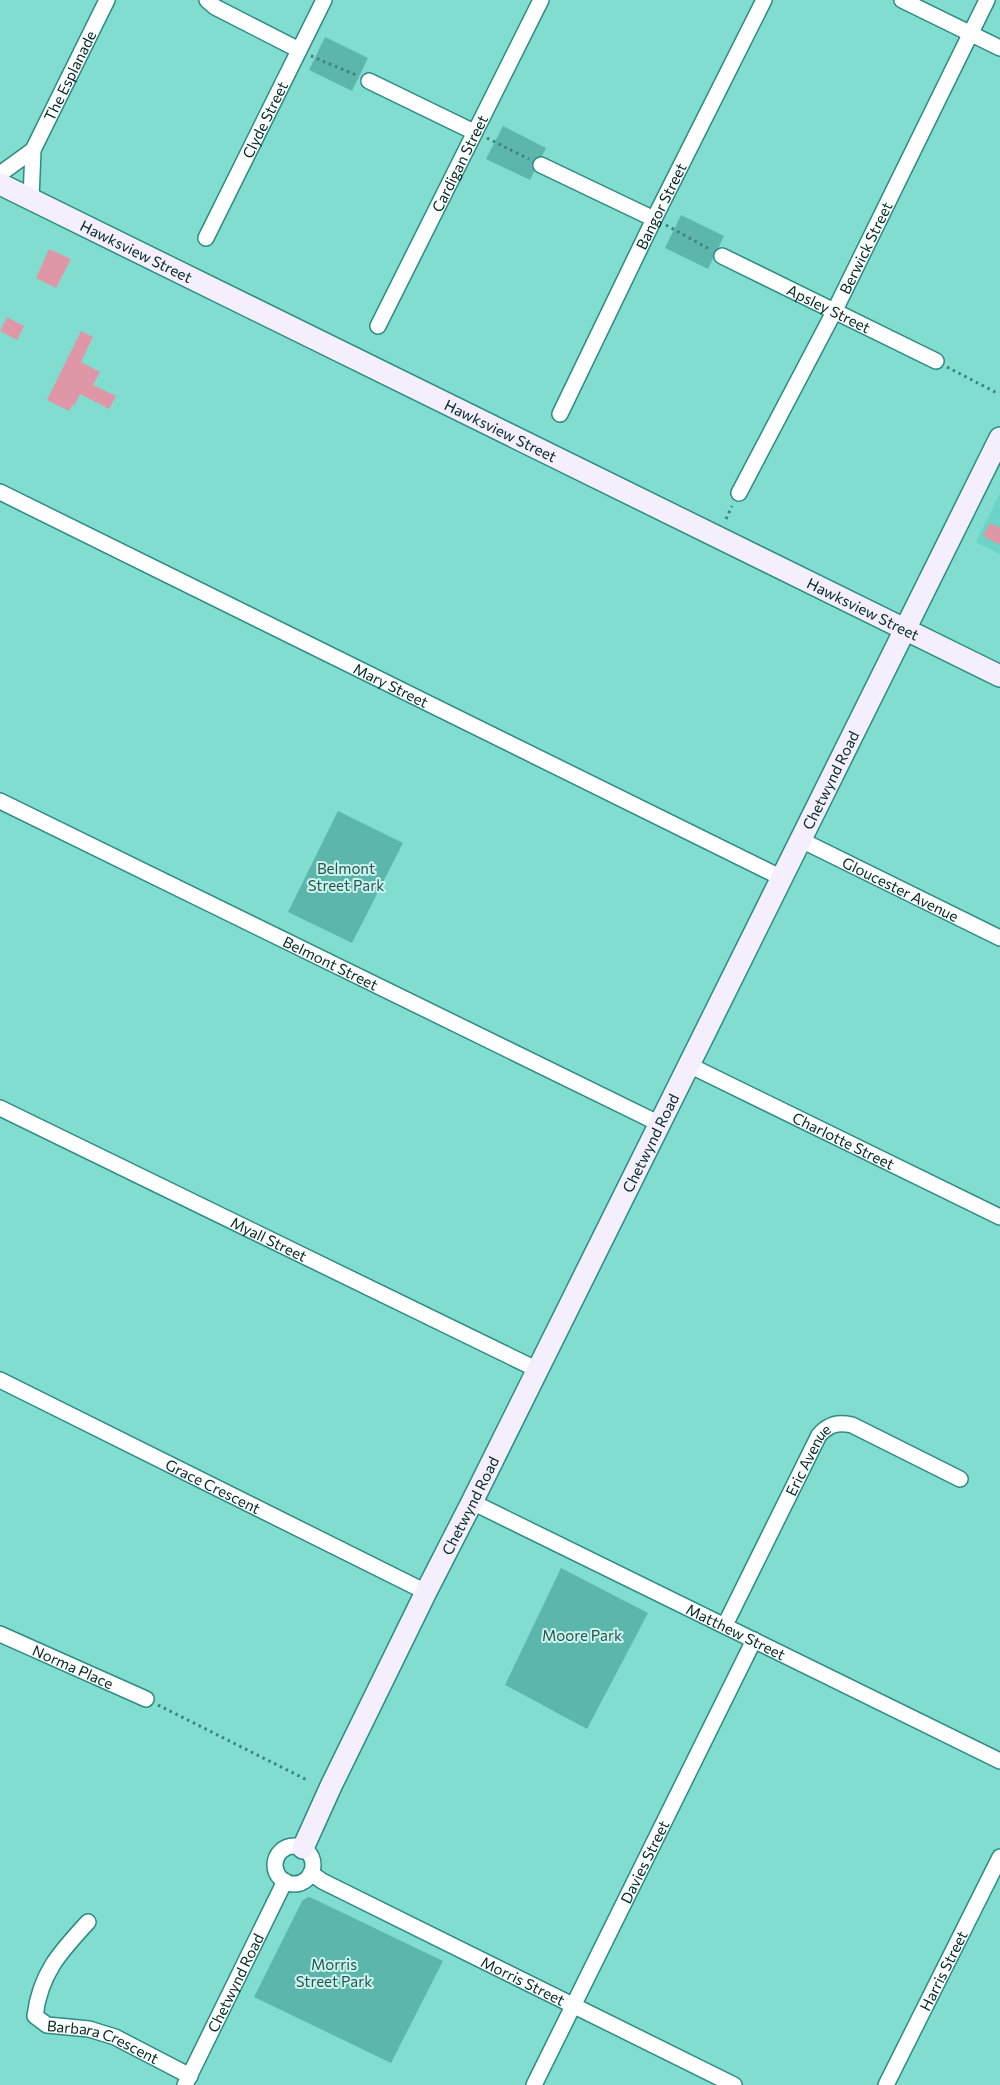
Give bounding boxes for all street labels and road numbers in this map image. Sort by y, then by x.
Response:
street label: The Esplanade [40,27,100,124]
street label: Clyde Street [238,78,291,161]
street label: Cardigan Street [428,112,491,215]
street label: Bangor Street [632,160,690,252]
street label: Berwick Street [835,199,896,297]
street label: Hawksview Street [77,216,195,286]
street label: Apsley Street [784,280,873,336]
street label: Hawksview Street [442,395,560,465]
street label: Hawksview Street [804,574,922,644]
street label: Mary Street [351,659,431,711]
street label: Chetwynd Road [798,728,862,832]
street label: Gloucester Avenue [840,853,962,925]
street label: Belmont Street [280,932,381,994]
street label: Chetwynd Road [618,1091,682,1195]
street label: Charlotte Street [790,1108,897,1173]
street label: Myall Street [228,1213,310,1265]
street label: Eric Avenue [781,1419,834,1499]
street label: Chetwynd Road [438,1453,502,1558]
street label: Grace Crescent [163,1455,264,1517]
street label: Matthew Street [683,1600,788,1663]
street label: Norma Place [30,1641,116,1692]
street label: Davies Street [616,1817,672,1906]
street label: Harris Street [916,1928,971,2013]
street label: Chetwynd Road [203,1930,267,2035]
street label: Morris Street [478,1952,568,2009]
street label: Barbara Crescent [46,2016,162,2067]

